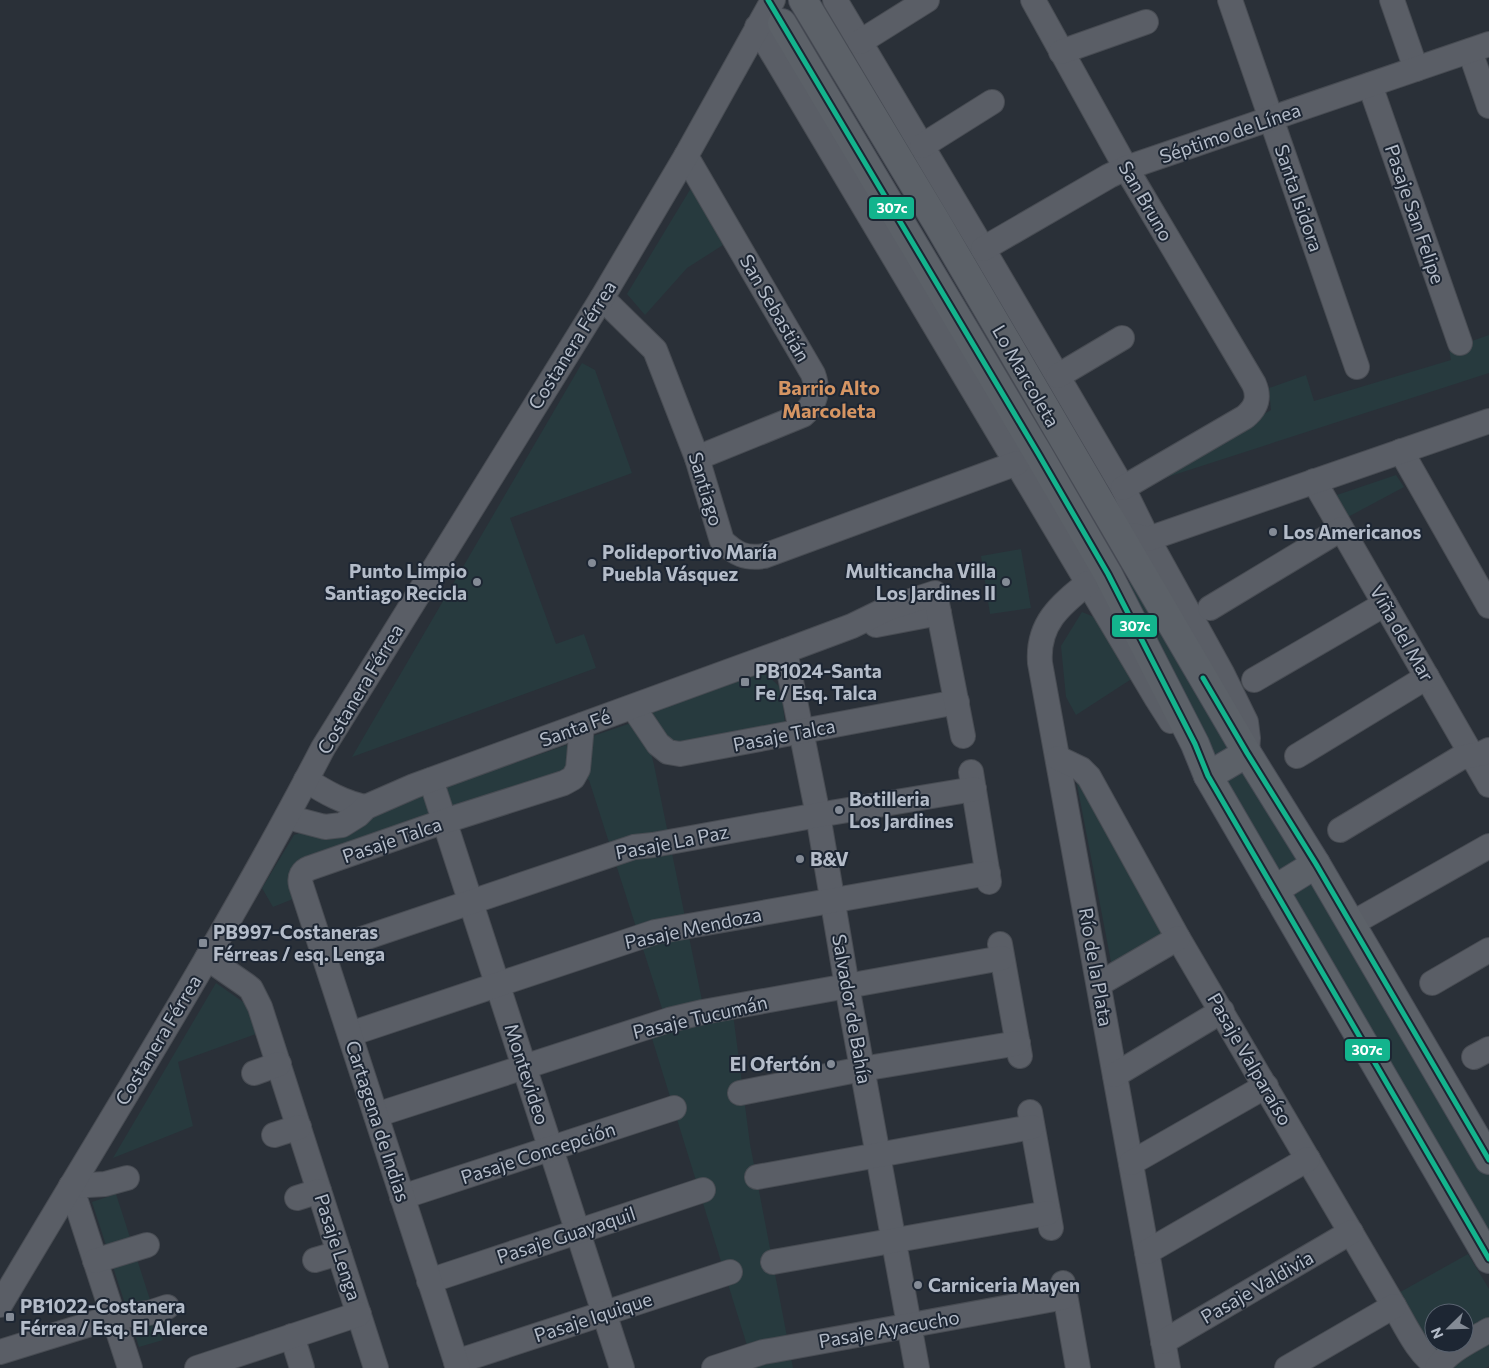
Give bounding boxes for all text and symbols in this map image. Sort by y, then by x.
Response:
street label: Séptimo de Línea [1156,98,1303,167]
street label: Santa Isidora [1270,141,1329,254]
street label: Pasaje San Felipe [1381,141,1450,287]
street label: San Bruno [1114,157,1178,245]
line badge: 307c [868,196,915,220]
text: 307c [876,199,908,216]
street label: San Sebastián [735,250,815,365]
street label: Costanera Férrea [523,276,620,413]
street label: Lo Marcoleta [988,321,1065,431]
district label: Barrio Alto Marcoleta [778,375,880,422]
street label: Santiago [684,449,729,529]
place label: Los Americanos [1283,520,1421,543]
marker: Los Americanos [1267,526,1279,538]
place label: Polideportivo María Puebla Vásquez [602,540,777,585]
marker: Polideportivo María Puebla Vásquez [586,557,598,569]
place label: Punto Limpio Santiago Recicla [325,559,467,604]
place label: Multicancha Villa Los Jardines II [845,559,996,604]
marker: Punto Limpio Santiago Recicla [471,576,483,588]
marker: Multicancha Villa Los Jardines II [1000,576,1012,588]
street label: Viña del Mar [1366,580,1439,685]
line badge: 307c [1111,614,1158,638]
text: 307c [1119,617,1151,634]
street label: Costanera Férrea [312,620,407,758]
place label: PB1024-Santa Fe / Esq. Talca [755,659,882,704]
marker: PB1024-Santa Fe / Esq. Talca [739,676,751,688]
street label: Santa Fé [536,704,613,751]
street label: Pasaje Talca [731,713,837,756]
place label: Botilleria Los Jardines [849,787,954,832]
marker: Botilleria Los Jardines [833,804,845,816]
street label: Pasaje Talca [339,812,445,867]
street label: Pasaje La Paz [613,819,730,864]
place label: B&V [810,847,849,870]
marker: B&V [794,853,806,865]
street label: Pasaje Mendoza [622,902,764,953]
street label: Río de la Plata [1075,906,1118,1028]
place label: PB997-Costaneras Férreas / esq. Lenga [213,920,385,965]
street label: Salvador de Bahía [828,932,877,1086]
marker: PB997-Costaneras Férreas / esq. Lenga [197,937,209,949]
street label: Costanera Férrea [110,971,205,1109]
street label: Pasaje Valparaíso [1203,988,1298,1129]
street label: Pasaje Tucumán [630,990,769,1043]
street label: Montevideo [500,1020,555,1127]
street label: Cartagena de Indias [342,1037,415,1204]
line badge: 307c [1344,1038,1391,1062]
text: 307c [1351,1041,1383,1058]
place label: El Ofertón [730,1052,821,1075]
marker: El Ofertón [825,1058,837,1070]
street label: Pasaje Concepción [458,1117,618,1188]
street label: Pasaje Lenga [310,1191,367,1303]
street label: Pasaje Guayaquil [494,1201,638,1268]
street label: Pasaje Valdivia [1196,1245,1317,1328]
place label: Carniceria Mayen [928,1273,1080,1296]
marker: Carniceria Mayen [912,1279,924,1291]
street label: Pasaje Iquique [531,1287,655,1346]
place label: PB1022-Costanera Férrea / Esq. El Alerce [20,1294,208,1339]
north arrow [1424,1303,1474,1353]
street label: Pasaje Ayacucho [817,1305,961,1352]
marker: PB1022-Costanera Férrea / Esq. El Alerce [4,1311,16,1323]
text: N [1427,1325,1446,1341]

